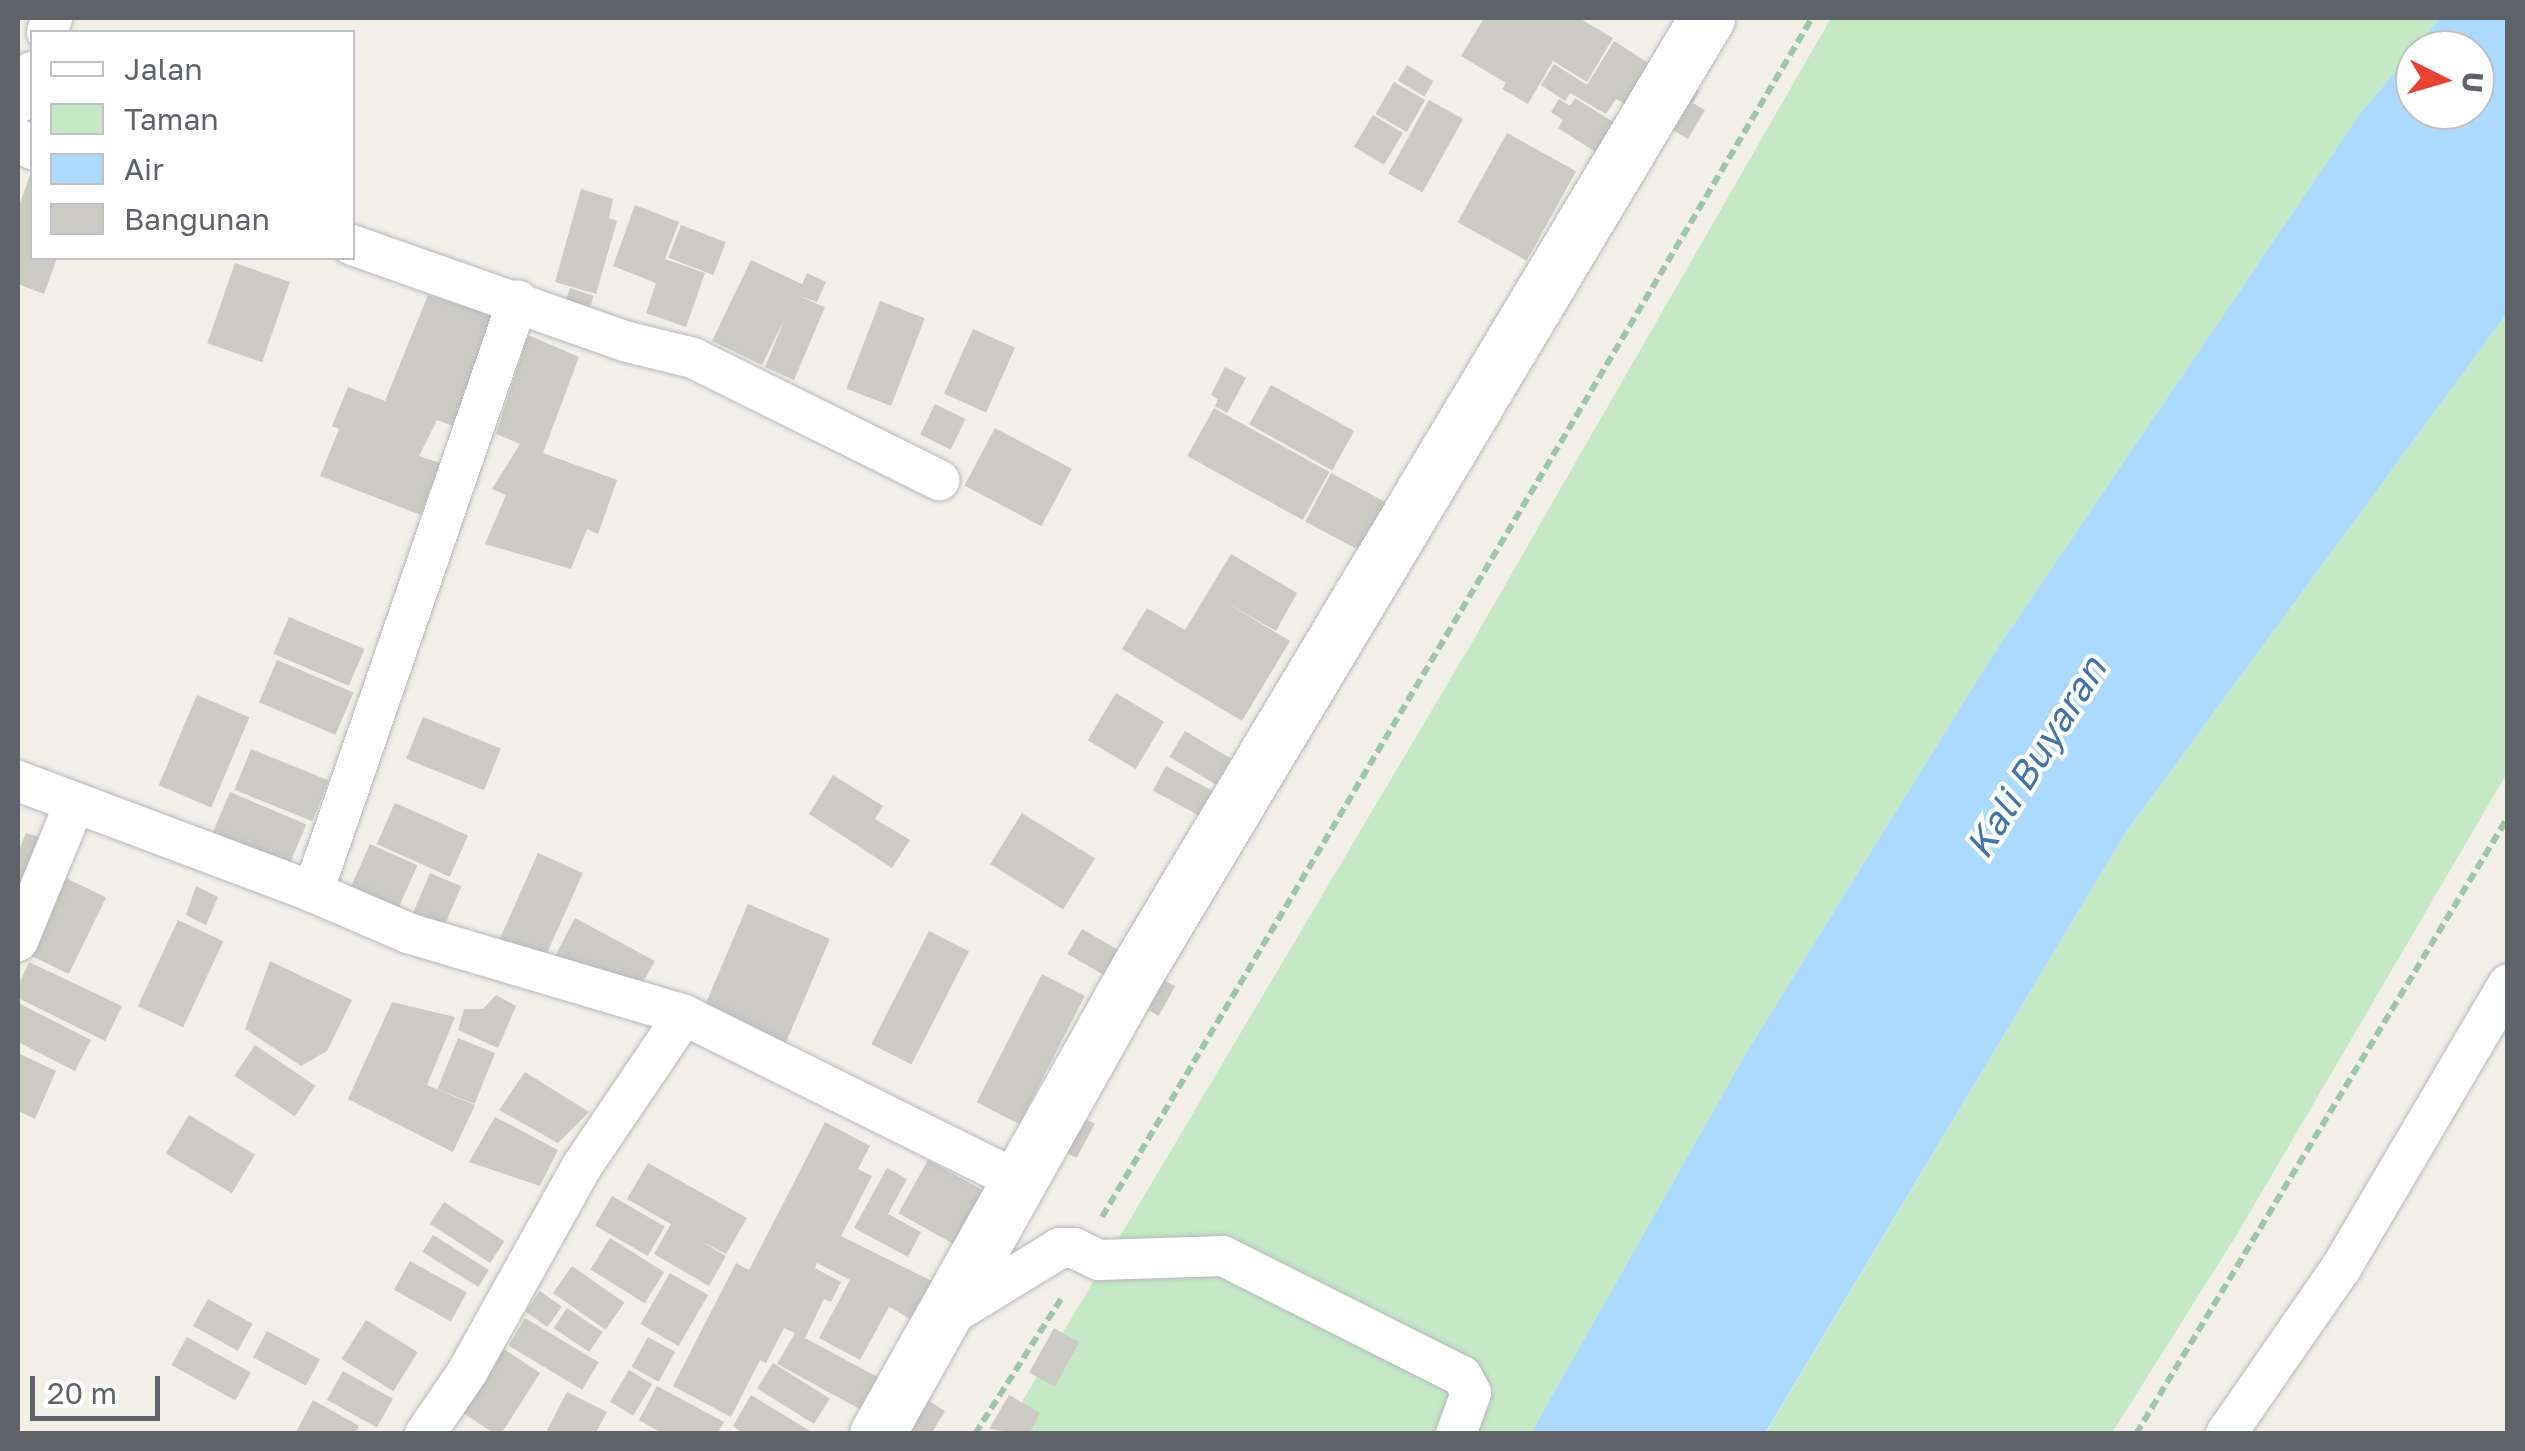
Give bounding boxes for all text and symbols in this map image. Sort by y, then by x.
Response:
legend [30,30,355,260]
north arrow [2395,30,2495,130]
text: Jalan [124,51,203,87]
text: U [2456,71,2491,94]
text: Taman [124,101,219,137]
text: Air [124,151,164,187]
text: Bangunan [124,201,270,237]
water label: Kali Buyaran [1955,648,2115,866]
scale bar [35,1356,165,1418]
text: 20 m [47,1375,117,1411]

